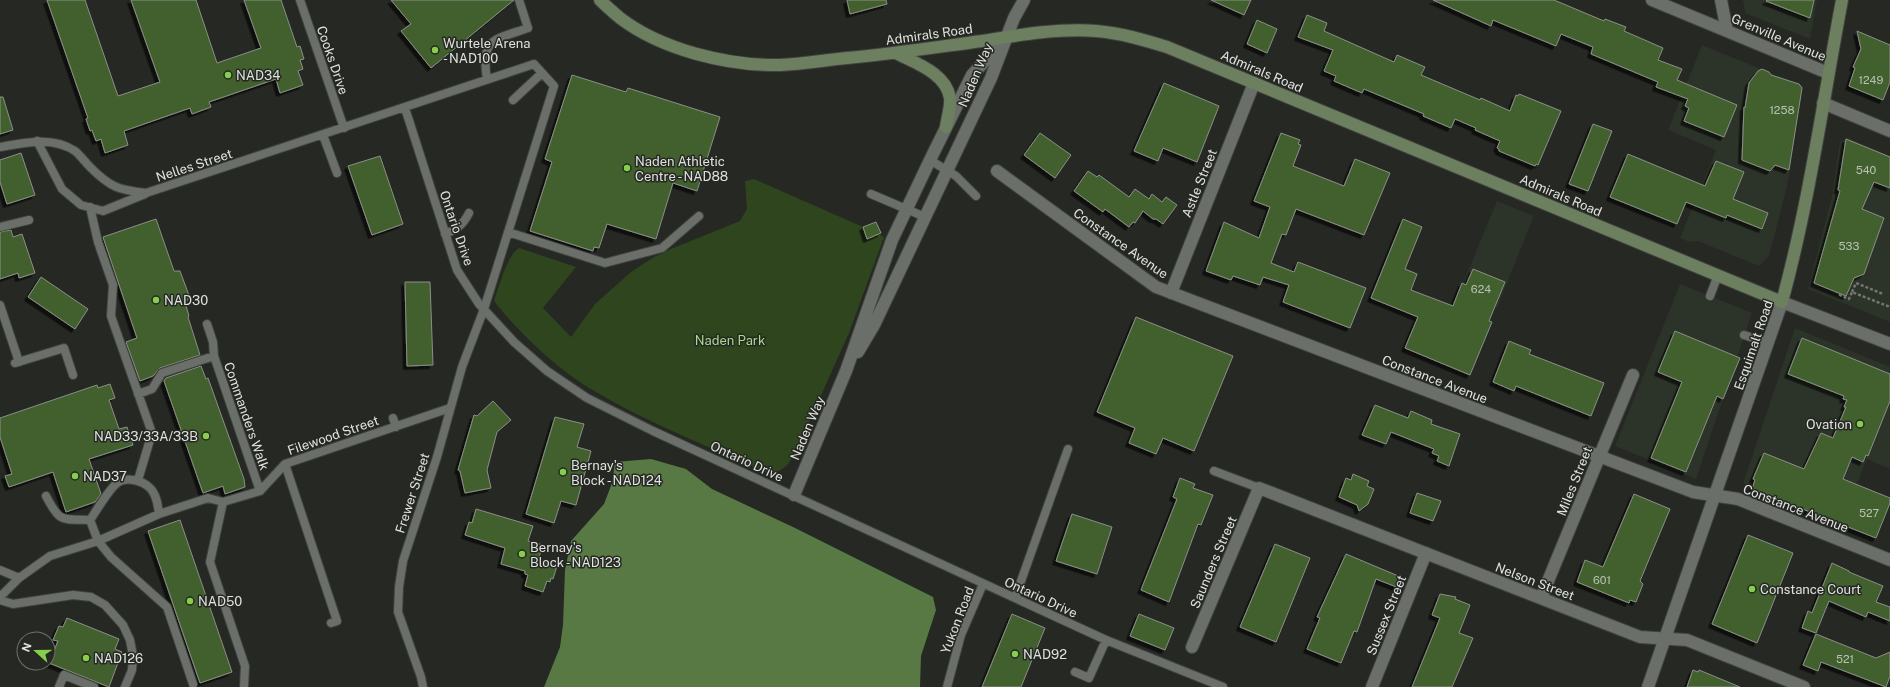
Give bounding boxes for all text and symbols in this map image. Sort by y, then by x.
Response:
street label: Grenville Avenue [1729,11,1828,64]
street label: Admirals Road [885,21,974,48]
street label: Cooks Drive [314,24,351,96]
place label: Wurtele Arena - NAD100 [443,36,530,66]
street label: Naden Way [955,41,996,110]
marker: Wurtele Arena - NAD100 [430,45,440,55]
street label: Admirals Road [1219,47,1305,96]
place label: NAD34 [236,68,280,83]
marker: NAD34 [223,70,233,80]
house number: 1249 [1859,74,1884,86]
house number: 1258 [1769,104,1795,116]
street label: Nelles Street [154,146,234,185]
street label: Astle Street [1179,147,1220,220]
place label: Naden Athletic Centre - NAD88 [635,154,728,184]
marker: Naden Athletic Centre - NAD88 [622,163,632,173]
house number: 540 [1856,164,1877,176]
street label: Admirals Road [1518,171,1604,220]
street label: Ontario Drive [437,189,476,268]
street label: Constance Avenue [1071,205,1171,282]
house number: 533 [1839,240,1859,252]
house number: 624 [1471,283,1491,295]
place label: NAD30 [164,293,208,308]
marker: NAD30 [151,295,161,305]
street label: Esquimalt Road [1731,298,1776,392]
park label: Naden Park [695,333,765,348]
street label: Constance Avenue [1380,352,1490,407]
street label: Commanders Walk [221,360,272,472]
street label: Naden Way [787,394,828,463]
street label: Filewood Street [286,413,381,458]
place label: Ovation [1806,417,1852,432]
marker: Ovation [1855,419,1865,429]
place label: NAD33/33A/33B [94,429,198,444]
marker: NAD33/33A/33B [201,431,211,441]
street label: Ontario Drive [708,438,786,485]
street label: Miles Street [1554,444,1595,518]
street label: Frewer Street [392,451,433,535]
place label: Bernay's Block - NAD124 [571,458,662,488]
marker: Bernay's Block - NAD124 [558,467,568,477]
place label: NAD37 [83,469,127,484]
marker: NAD37 [70,471,80,481]
street label: Constance Avenue [1741,481,1851,536]
house number: 527 [1859,507,1879,519]
street label: Saunders Street [1187,514,1240,611]
place label: Bernay's Block - NAD123 [530,540,621,570]
marker: Bernay's Block - NAD123 [517,549,527,559]
street label: Nelson Street [1493,560,1576,603]
street label: Sussex Street [1364,573,1409,657]
street label: Ontario Drive [1002,574,1080,621]
house number: 601 [1593,574,1611,586]
place label: Constance Court [1760,582,1861,597]
street label: Yukon Road [938,584,977,656]
marker: Constance Court [1747,584,1757,594]
place label: NAD50 [198,594,242,609]
marker: NAD50 [185,596,195,606]
north arrow [16,631,56,671]
text: N [20,641,34,654]
place label: NAD92 [1023,647,1067,662]
marker: NAD92 [1010,649,1020,659]
place label: NAD126 [94,651,143,666]
marker: NAD126 [81,653,91,663]
house number: 521 [1836,653,1854,665]

